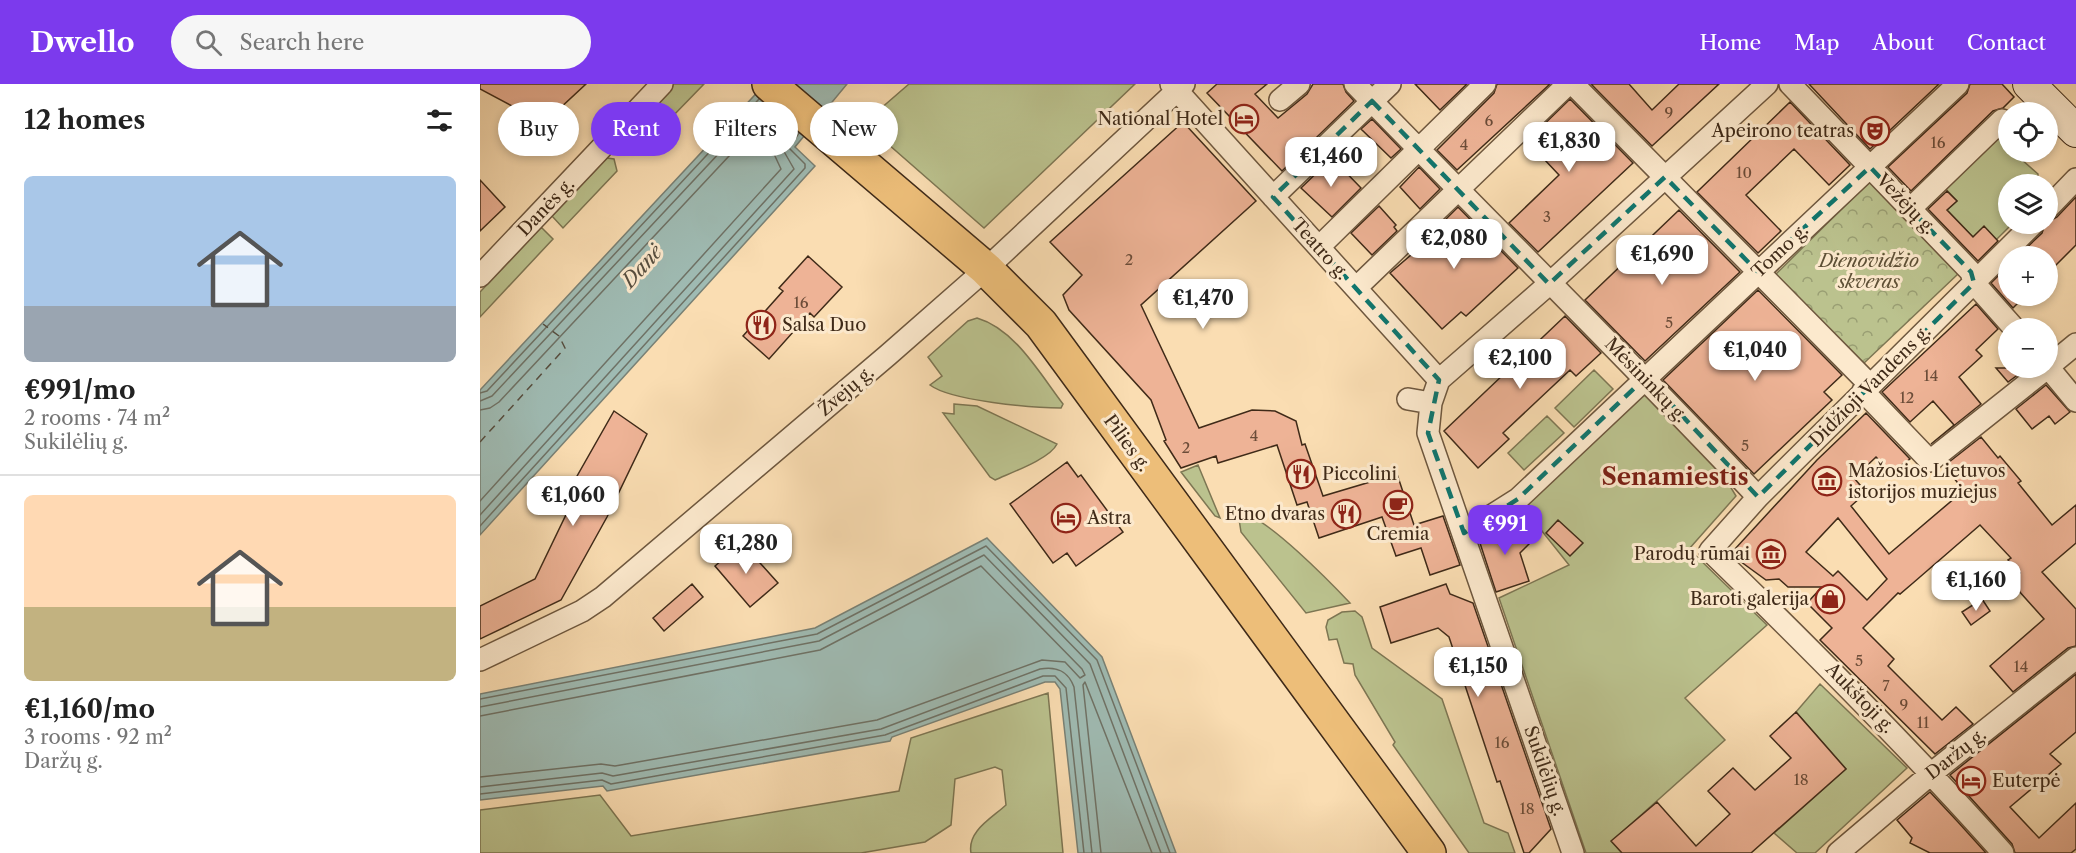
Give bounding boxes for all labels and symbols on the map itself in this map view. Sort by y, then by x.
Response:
hotel icon: National Hotel [1228,103,1260,135]
house number: 9 [1665,103,1673,122]
place label: National Hotel [1097,108,1223,130]
house number: 6 [1485,111,1494,130]
theatre icon: Apeirono teatras [1859,115,1891,147]
place label: Apeirono teatras [1710,120,1854,142]
pin: €1,830 [1520,122,1618,173]
house number: 16 [1930,133,1946,152]
house number: 4 [1460,135,1468,154]
pin: €1,460 [1282,137,1380,188]
house number: 10 [1736,163,1752,182]
street label: Vežėjų g. [1871,168,1940,239]
street label: Danės g. [513,173,579,241]
house number: 3 [1543,207,1551,226]
street label: Teatro g. [1287,214,1353,284]
pin: €2,080 [1405,219,1503,270]
street label: Tomo g. [1747,219,1813,283]
pin: €1,690 [1613,235,1711,286]
water label: Danė [615,239,668,294]
house number: 2 [1125,250,1133,269]
park label: Dienovidžio skveras [1817,250,1919,293]
pin: €1,470 [1154,279,1252,330]
house number: 16 [793,293,809,312]
restaurant icon: Salsa Duo [745,309,777,341]
house number: 5 [1665,313,1673,332]
place label: Salsa Duo [782,314,866,336]
street label: Didžioji Vandens g. [1805,321,1935,451]
pin: €1,040 [1706,331,1804,382]
street label: Mėsininkų g. [1600,333,1692,427]
pin: €2,100 [1471,339,1569,390]
street label: Žvejų g. [812,360,878,421]
house number: 14 [1924,366,1938,385]
house number: 12 [1900,388,1914,407]
street label: Pilies g. [1099,410,1155,476]
house number: 4 [1250,426,1258,445]
house number: 5 [1741,436,1749,455]
house number: 2 [1182,438,1190,457]
restaurant icon: Piccolini [1285,458,1317,490]
place label: Mažosios Lietuvos istorijos muziejus [1848,460,2006,503]
district label: Senamiestis [1601,462,1749,491]
place label: Piccolini [1322,463,1397,485]
museum icon: Mažosios Lietuvos istorijos muziejus [1811,465,1843,497]
pin: €1,060 [524,476,622,527]
cafe icon: Cremia [1382,489,1414,521]
restaurant icon: Etno dvaras [1330,498,1362,530]
hotel icon: Astra [1050,502,1082,534]
place label: Etno dvaras [1225,503,1325,525]
pin: €991 [1469,505,1541,556]
place label: Astra [1086,507,1132,529]
place label: Cremia [1366,523,1430,545]
pin: €1,280 [697,524,795,575]
museum icon: Parodų rūmai [1755,538,1787,570]
place label: Parodų rūmai [1634,543,1751,565]
pin: €1,160 [1927,561,2025,612]
shop icon: Baroti galerija [1814,583,1846,615]
place label: Baroti galerija [1690,588,1809,610]
pin: €1,150 [1429,647,1527,698]
house number: 5 [1855,651,1863,670]
house number: 14 [2014,657,2028,676]
street label: Aukštoji g. [1820,658,1899,738]
house number: 7 [1882,676,1890,695]
house number: 9 [1900,695,1908,714]
house number: 11 [1917,713,1930,732]
street label: Sukilėlių g. [1519,723,1571,819]
street label: Daržų g. [1921,724,1991,784]
house number: 16 [1494,733,1510,752]
hotel icon: Euterpė [1955,765,1987,797]
house number: 18 [1793,770,1809,789]
place label: Euterpė [1992,770,2061,792]
house number: 18 [1519,799,1535,818]

